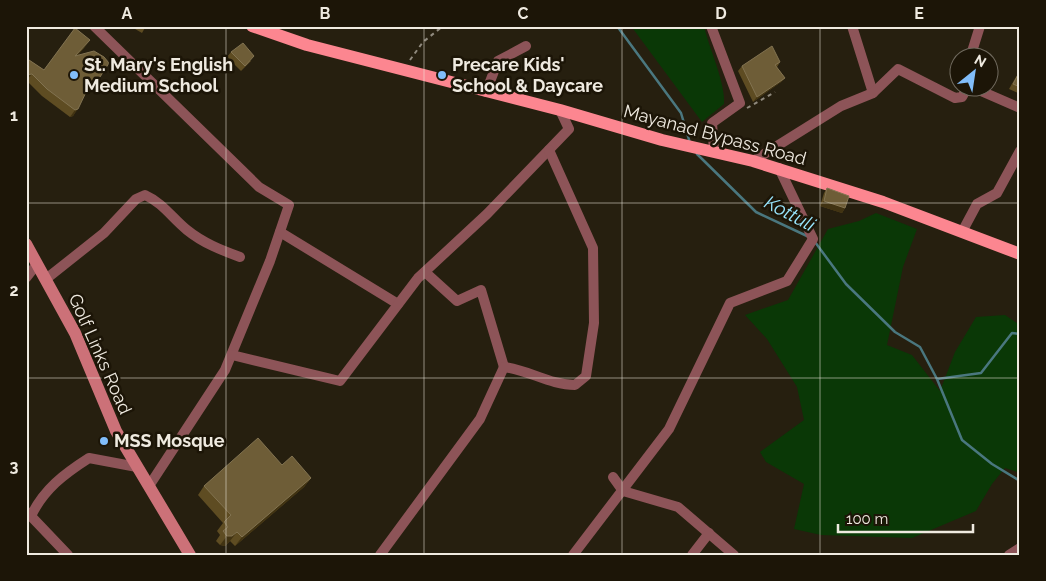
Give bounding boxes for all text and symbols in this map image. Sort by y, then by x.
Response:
text: A [122,4,133,23]
text: B [320,4,331,23]
text: C [518,4,529,23]
text: D [715,4,727,23]
text: E [914,4,924,23]
north arrow [948,48,998,98]
text: N [972,51,989,70]
place label: St. Mary's English Medium School [84,54,233,96]
place label: Precare Kids' School & Daycare [452,54,603,96]
marker: St. Mary's English Medium School [68,69,80,81]
marker: Precare Kids' School & Daycare [436,69,448,81]
street label: Mayanad Bypass Road [621,100,809,169]
text: 1 [10,106,18,125]
water label: Kottuli [761,191,820,236]
text: 2 [9,281,19,300]
street label: Golf Links Road [65,290,136,417]
place label: MSS Mosque [114,430,225,451]
marker: MSS Mosque [98,435,110,447]
text: 3 [10,457,19,476]
scale bar [838,501,974,533]
text: 100 m [846,510,888,528]

